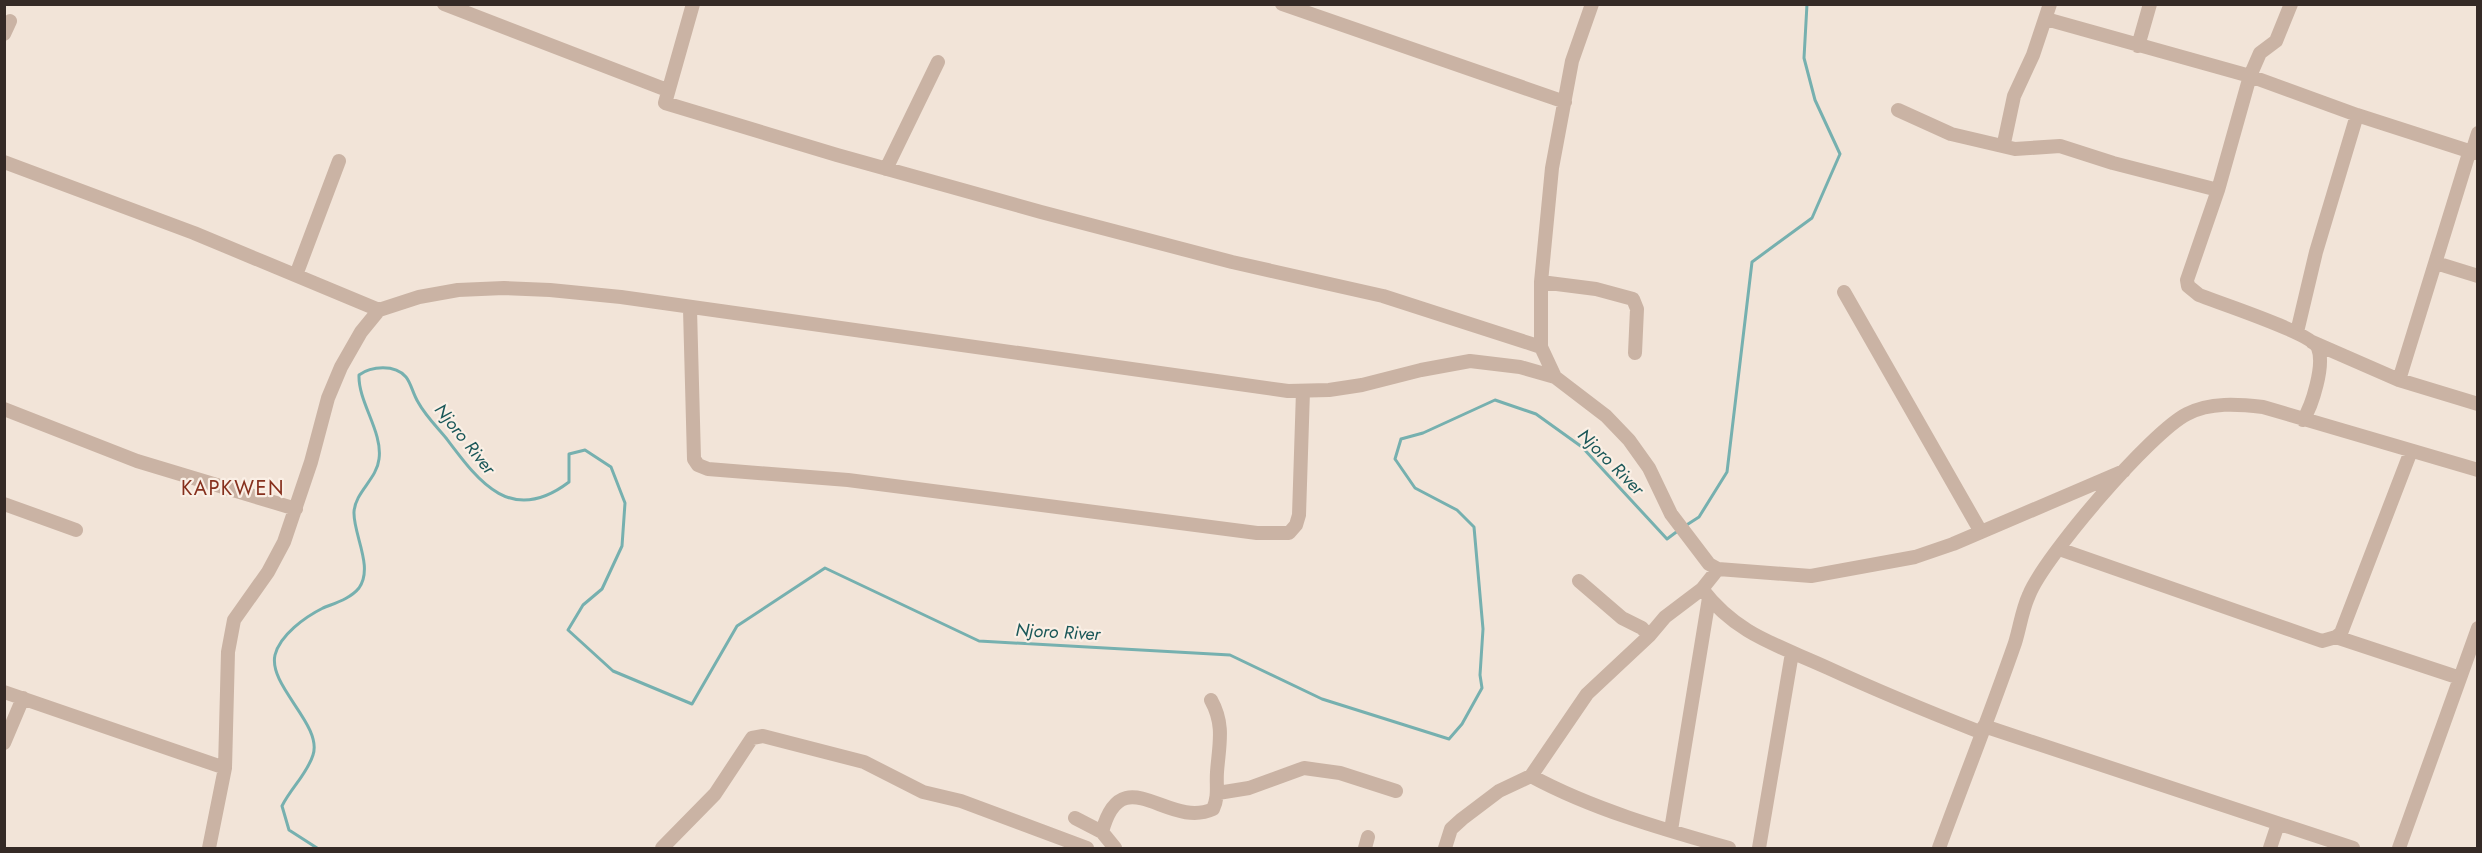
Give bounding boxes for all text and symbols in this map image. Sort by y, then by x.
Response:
water label: Njoro River [428,398,502,481]
water label: Njoro River [1572,423,1651,502]
district label: KAPKWEN [181,474,285,503]
water label: Njoro River [1015,617,1102,647]

